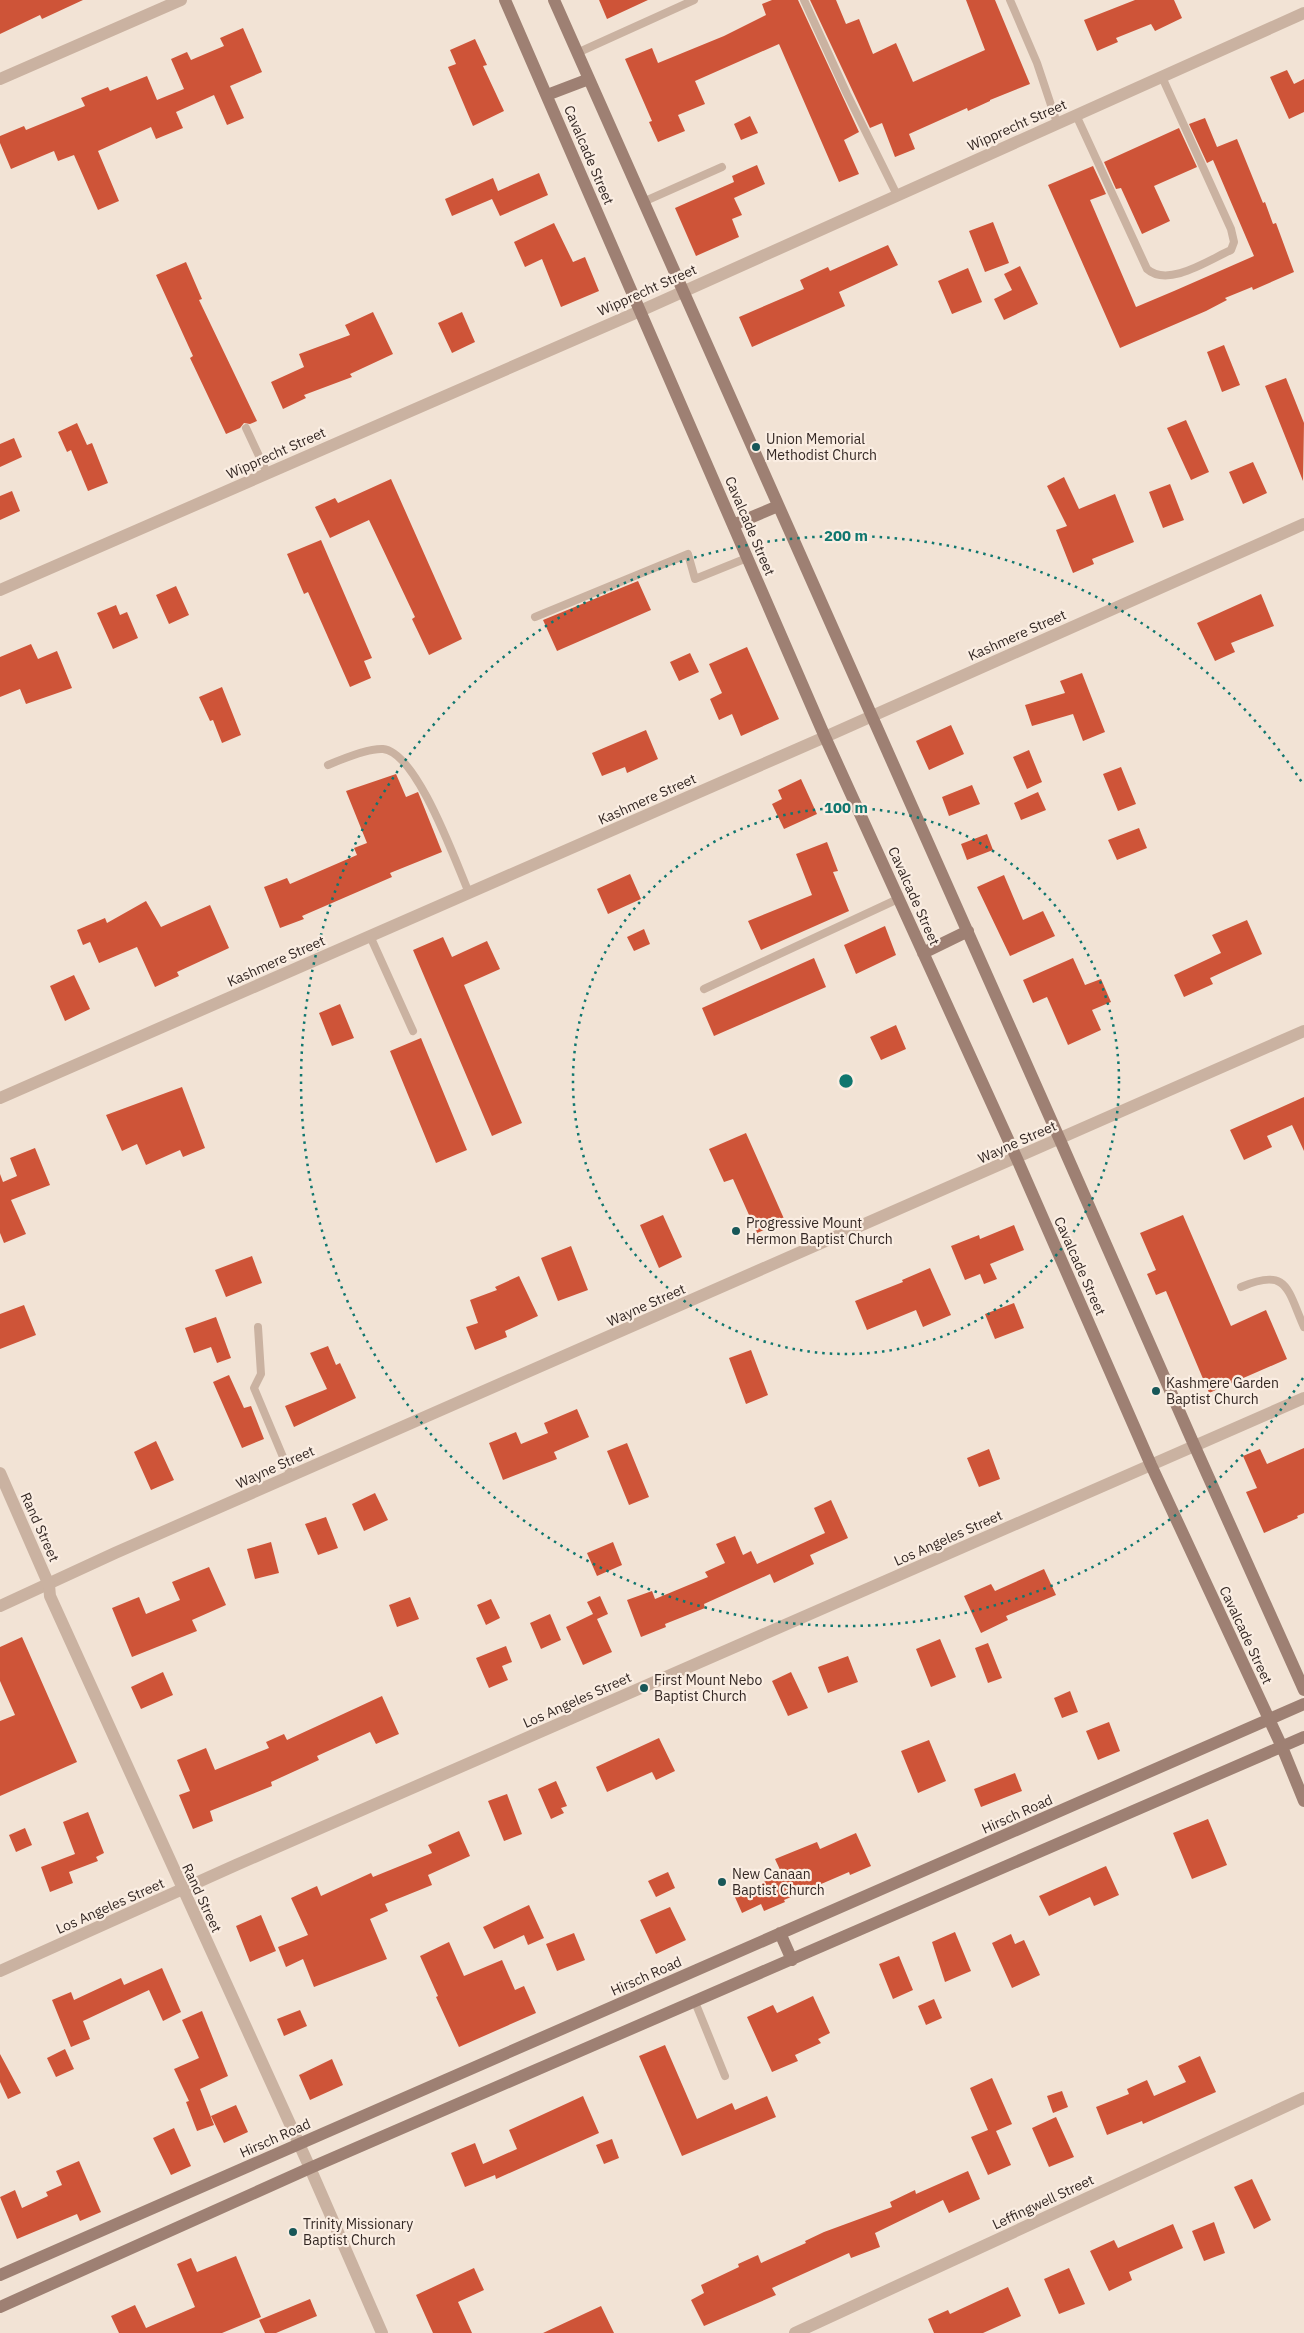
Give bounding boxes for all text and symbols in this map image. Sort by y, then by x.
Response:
street label: Wipprecht Street [965,95,1069,155]
street label: Cavalcade Street [560,103,618,207]
street label: Wipprecht Street [595,260,699,320]
street label: Wipprecht Street [224,423,328,483]
place label: Union Memorial Methodist Church [766,430,877,464]
marker: Union Memorial Methodist Church [750,441,762,453]
street label: Cavalcade Street [721,474,779,578]
text: 200 m [824,526,868,545]
street label: Kashmere Street [965,605,1069,665]
street label: Kashmere Street [595,769,699,829]
text: 100 m [824,798,868,817]
street label: Cavalcade Street [884,844,944,948]
street label: Kashmere Street [224,931,328,991]
centre of rings [837,1072,855,1090]
street label: Wayne Street [975,1117,1059,1167]
place label: Progressive Mount Hermon Baptist Church [746,1214,893,1248]
street label: Cavalcade Street [1050,1214,1110,1318]
marker: Progressive Mount Hermon Baptist Church [730,1225,742,1237]
street label: Wayne Street [604,1280,688,1330]
place label: Kashmere Garden Baptist Church [1166,1374,1279,1408]
marker: Kashmere Garden Baptist Church [1150,1385,1162,1397]
street label: Wayne Street [233,1442,317,1492]
street label: Rand Street [17,1490,63,1565]
street label: Los Angeles Street [891,1506,1005,1570]
street label: Cavalcade Street [1215,1583,1277,1687]
street label: Los Angeles Street [520,1668,634,1732]
place label: First Mount Nebo Baptist Church [654,1671,762,1705]
marker: First Mount Nebo Baptist Church [638,1682,650,1694]
street label: Hirsch Road [979,1790,1055,1838]
street label: Rand Street [178,1861,226,1935]
place label: New Canaan Baptist Church [732,1865,825,1899]
street label: Los Angeles Street [53,1874,167,1938]
marker: New Canaan Baptist Church [716,1876,728,1888]
street label: Hirsch Road [608,1952,684,2000]
street label: Hirsch Road [237,2114,313,2162]
street label: Leffingwell Street [989,2171,1097,2233]
place label: Trinity Missionary Baptist Church [303,2215,413,2249]
marker: Trinity Missionary Baptist Church [287,2226,299,2238]

